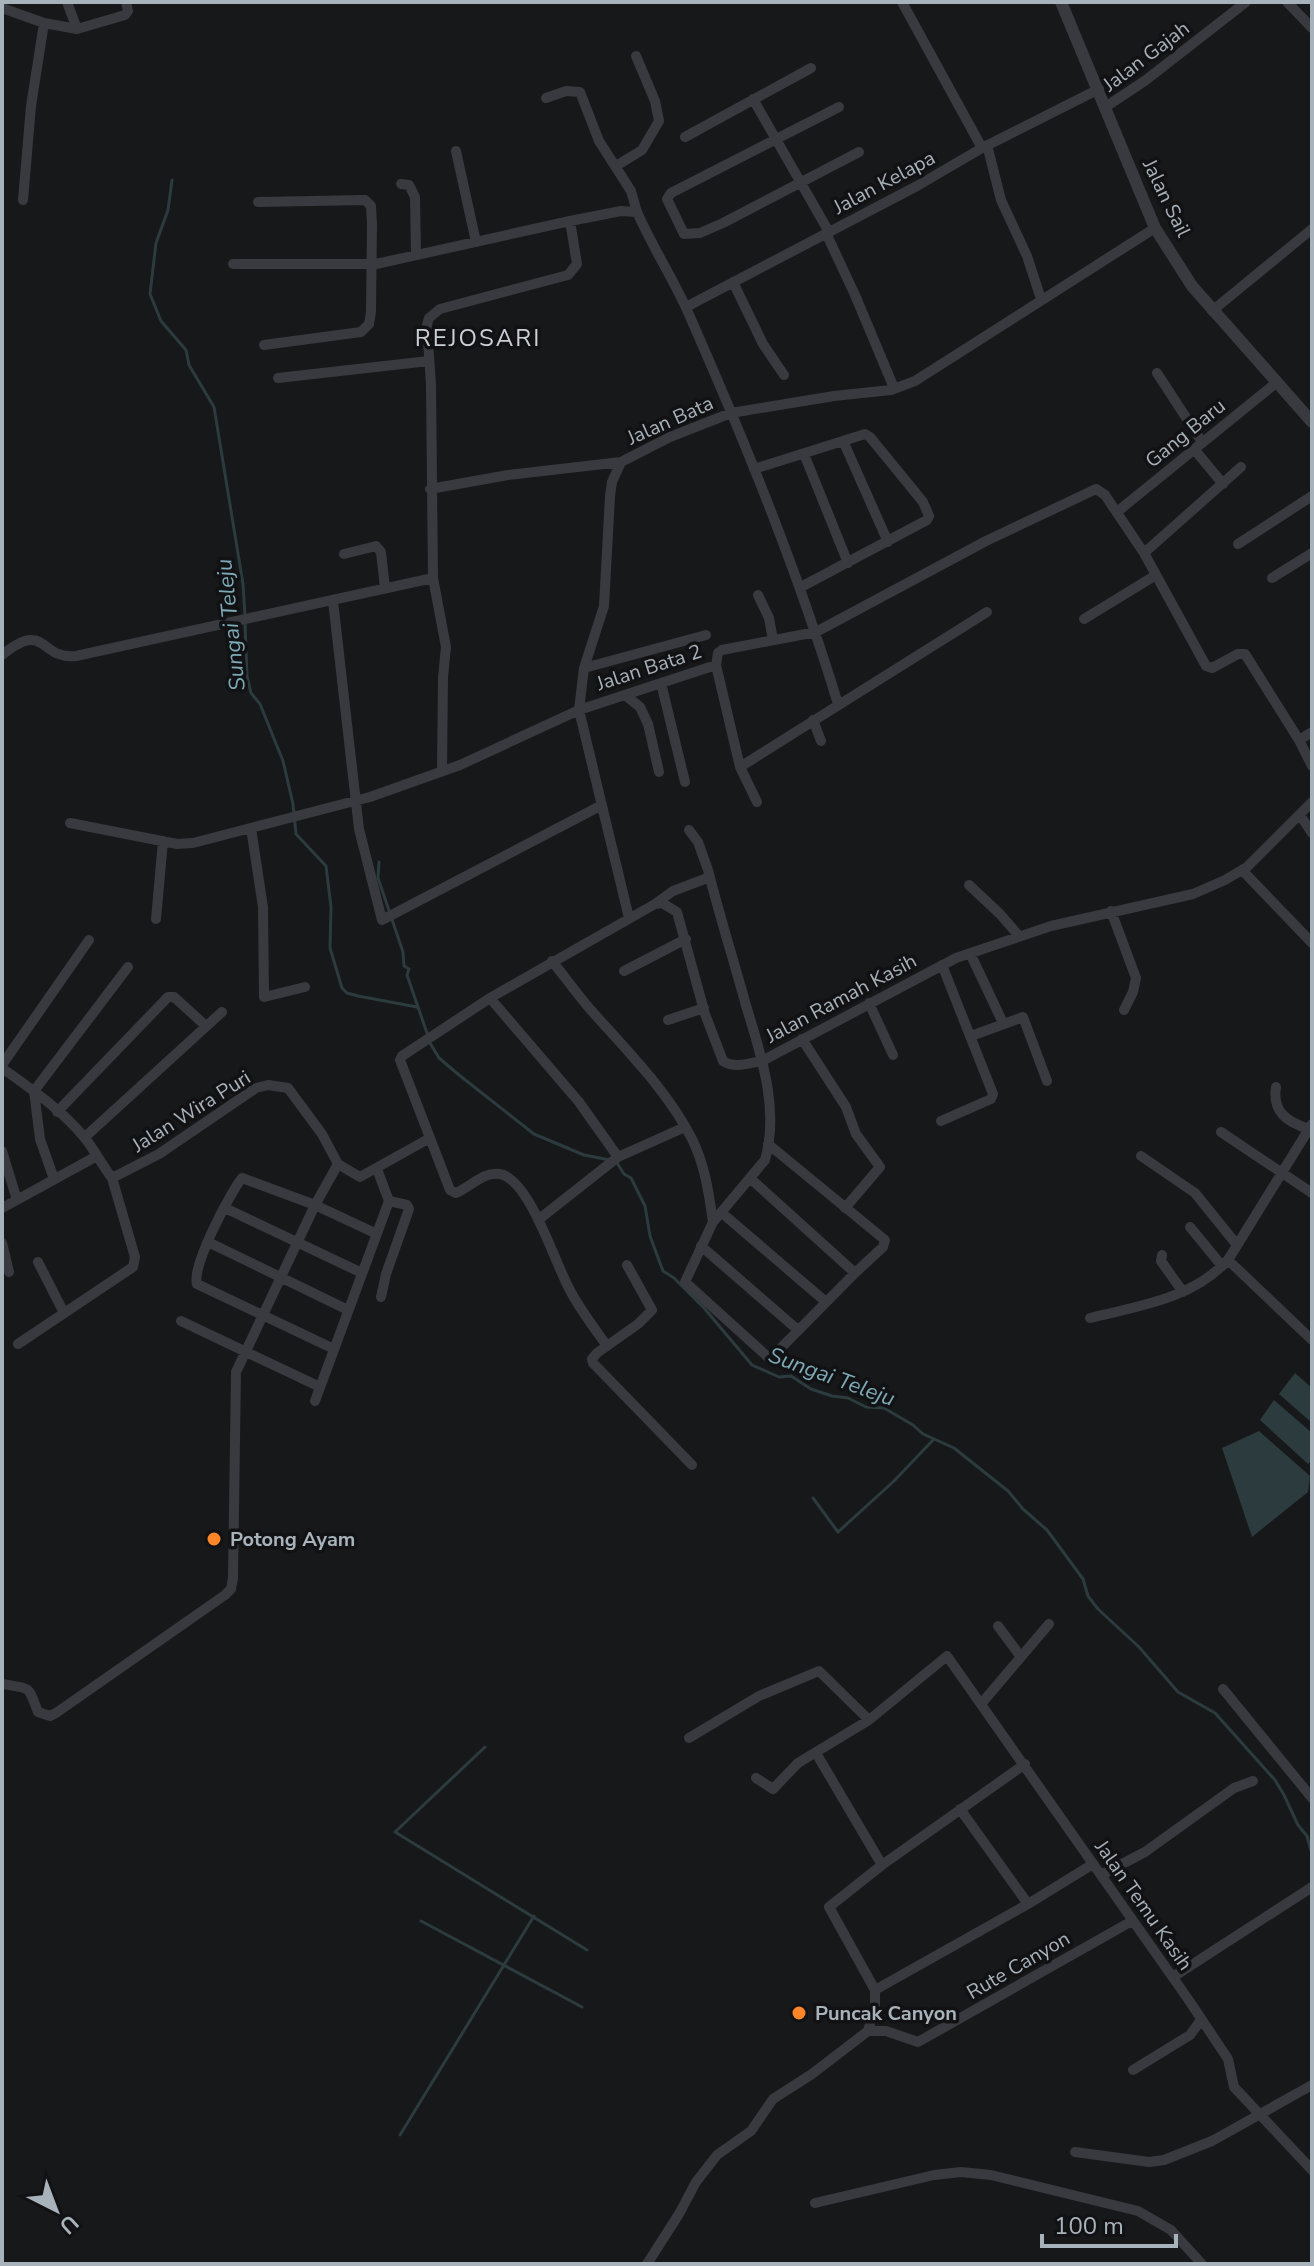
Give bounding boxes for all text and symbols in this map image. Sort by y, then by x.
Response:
street label: Jalan Gajah [1097,15,1195,98]
street label: Jalan Kelapa [828,144,940,221]
street label: Jalan Sail [1136,154,1197,242]
district label: REJOSARI [415,322,541,354]
street label: Jalan Bata [622,389,718,452]
street label: Gang Baru [1140,393,1231,474]
water label: Sungai Teleju [209,557,253,692]
street label: Jalan Bata 2 [592,638,705,697]
street label: Jalan Ramah Kasih [760,947,921,1050]
street label: Jalan Wira Puri [126,1064,256,1159]
water label: Sungai Teleju [764,1340,899,1414]
place label: Potong Ayam [230,1526,355,1553]
marker: Potong Ayam [205,1530,223,1548]
street label: Jalan Temu Kasih [1088,1834,1199,1976]
street label: Rute Canyon [962,1925,1075,2006]
place label: Puncak Canyon [815,2000,957,2027]
marker: Puncak Canyon [790,2004,808,2022]
north arrow [16,2170,96,2250]
scale bar [1042,2198,1176,2248]
text: U [53,2208,85,2241]
text: 100 m [1054,2210,1124,2242]

